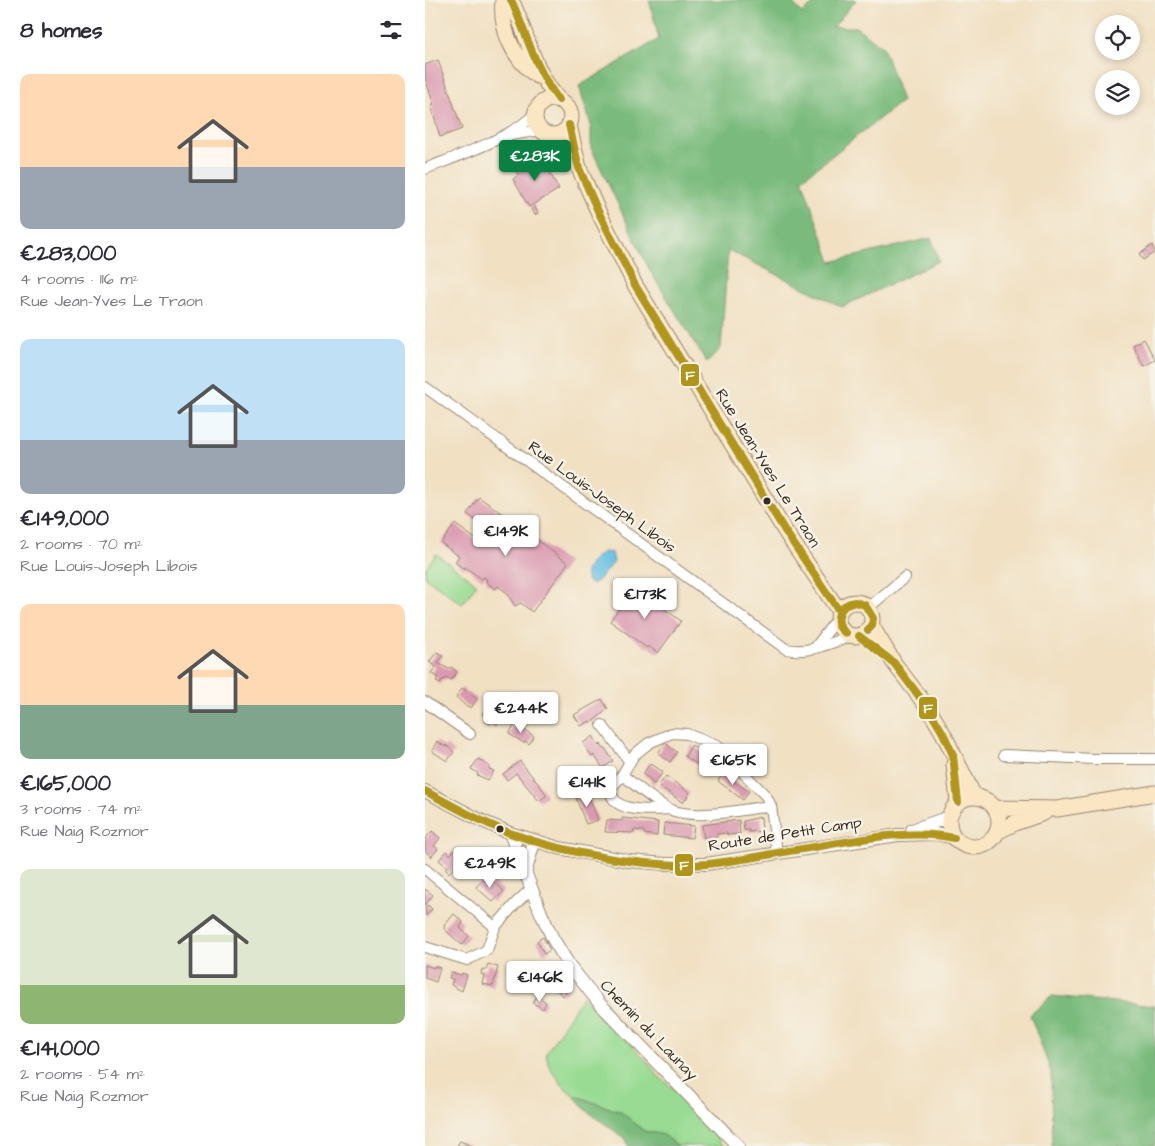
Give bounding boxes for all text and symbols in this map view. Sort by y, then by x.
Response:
map controls [1095,15,1140,115]
button: locate [1095,15,1140,60]
text: 8 homes [20,16,102,45]
icon: filters [377,16,405,44]
button: layers [1095,70,1140,115]
icon: home [168,106,258,196]
pin: €283K [500,140,570,182]
text: €283K [510,145,560,167]
text: €283,000 [20,239,117,268]
text: 4 rooms · 116 m² [20,268,139,290]
text: Rue Jean-Yves Le Traon [20,290,203,312]
line badge: F [680,363,700,387]
text: F [685,366,695,386]
icon: home [168,371,258,461]
street label: Rue Jean-Yves Le Traon [710,385,826,551]
street label: Rue Louis-Joseph Libois [524,436,680,558]
unlabelled marker [762,496,772,506]
text: €149,000 [20,504,109,533]
pin: €149K [471,514,541,557]
text: €149K [484,520,528,542]
text: 2 rooms · 70 m² [20,533,143,555]
text: Rue Louis-Joseph Libois [20,555,198,577]
pin: €173K [610,578,680,620]
text: €173K [624,583,666,605]
icon: home [168,636,258,726]
pin: €244K [486,692,556,734]
line badge: F [918,696,938,720]
text: €244K [494,697,548,719]
text: F [923,699,933,719]
pin: €165K [698,744,768,786]
text: €165K [710,749,756,771]
pin: €141K [552,766,622,808]
text: €165,000 [20,769,111,798]
text: €141K [568,771,606,793]
text: 3 rooms · 74 m² [20,798,143,820]
street label: Route de Petit Camp [707,811,863,857]
text: Rue Naig Rozmor [20,820,148,842]
unlabelled marker [495,824,505,834]
pin: €249K [455,846,525,889]
text: €249K [464,852,516,874]
line badge: F [674,853,694,877]
text: F [679,856,689,876]
icon: home [168,901,258,991]
pin: €146K [505,960,575,1003]
text: €146K [517,966,563,988]
street label: Chemin du Launay [594,975,703,1086]
text: €141,000 [20,1034,100,1063]
text: 2 rooms · 54 m² [20,1063,145,1085]
text: Rue Naig Rozmor [20,1085,148,1107]

